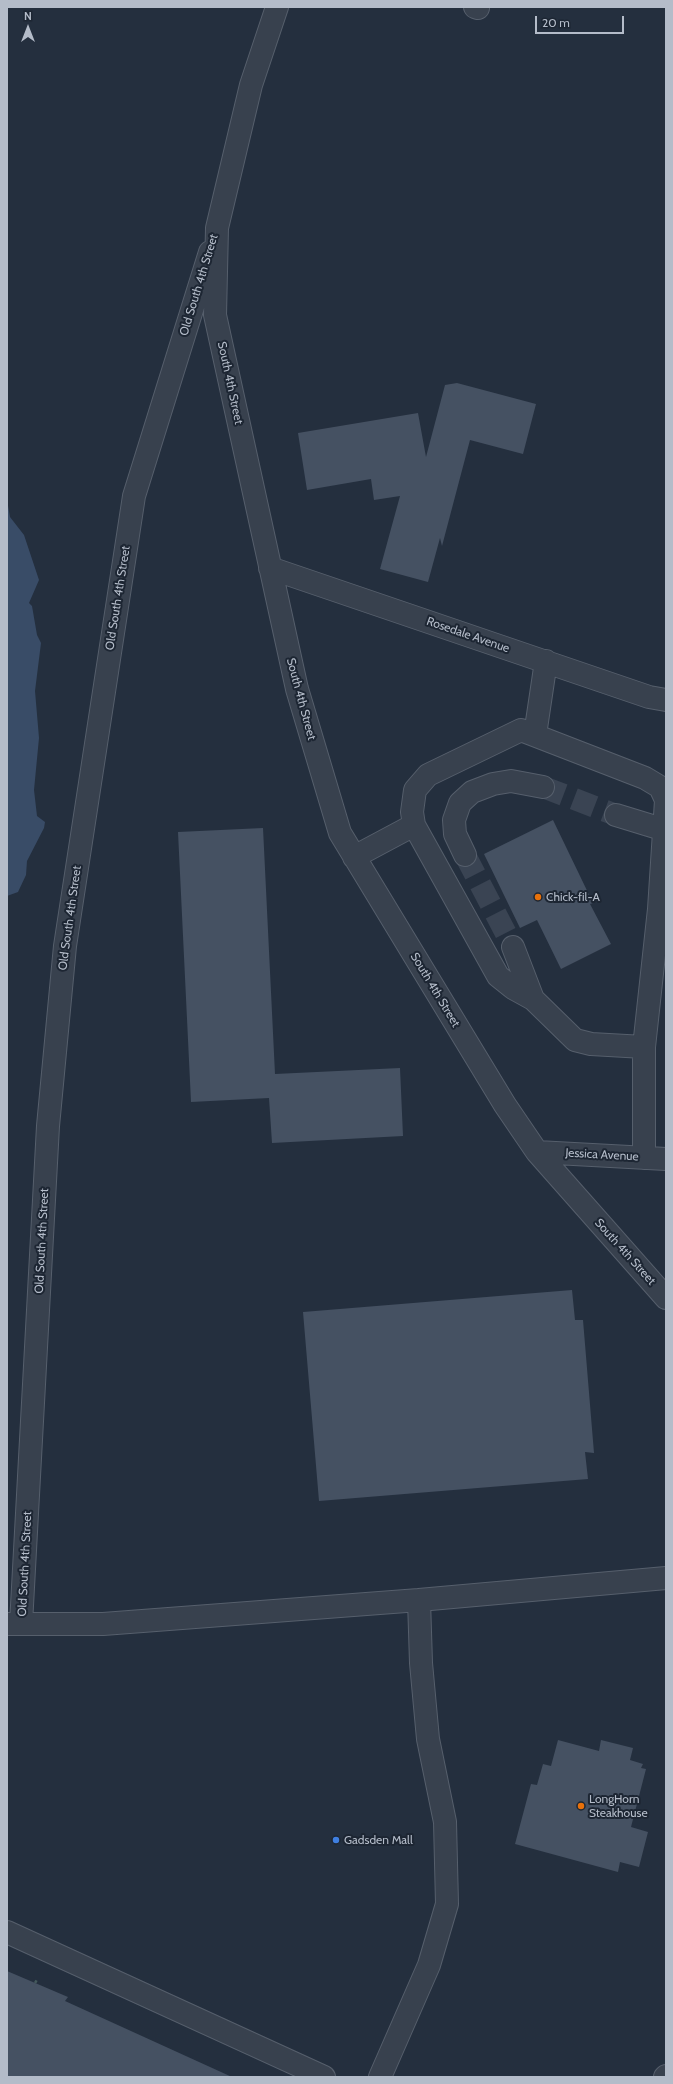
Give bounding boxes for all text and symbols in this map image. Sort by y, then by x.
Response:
north arrow [8,8,48,48]
scale bar [537,8,626,34]
text: N [24,9,32,23]
text: 20 m [542,15,570,30]
street label: Old South 4th Street [177,232,221,338]
street label: South 4th Street [214,340,246,426]
street label: Old South 4th Street [103,545,133,651]
street label: Rosedale Avenue [425,614,511,656]
street label: South 4th Street [283,656,319,742]
street label: Old South 4th Street [56,865,84,971]
place label: Chick-fil-A [546,890,600,904]
marker: Chick-fil-A [533,892,543,902]
street label: South 4th Street [407,950,463,1030]
street label: Jessica Avenue [565,1146,639,1164]
street label: Old South 4th Street [32,1188,52,1294]
street label: South 4th Street [591,1216,659,1288]
street label: Old South 4th Street [15,1511,35,1617]
place label: LongHorn Steakhouse [589,1792,648,1820]
marker: LongHorn Steakhouse [576,1801,586,1811]
place label: Gadsden Mall [344,1833,413,1847]
marker: Gadsden Mall [331,1835,341,1845]

